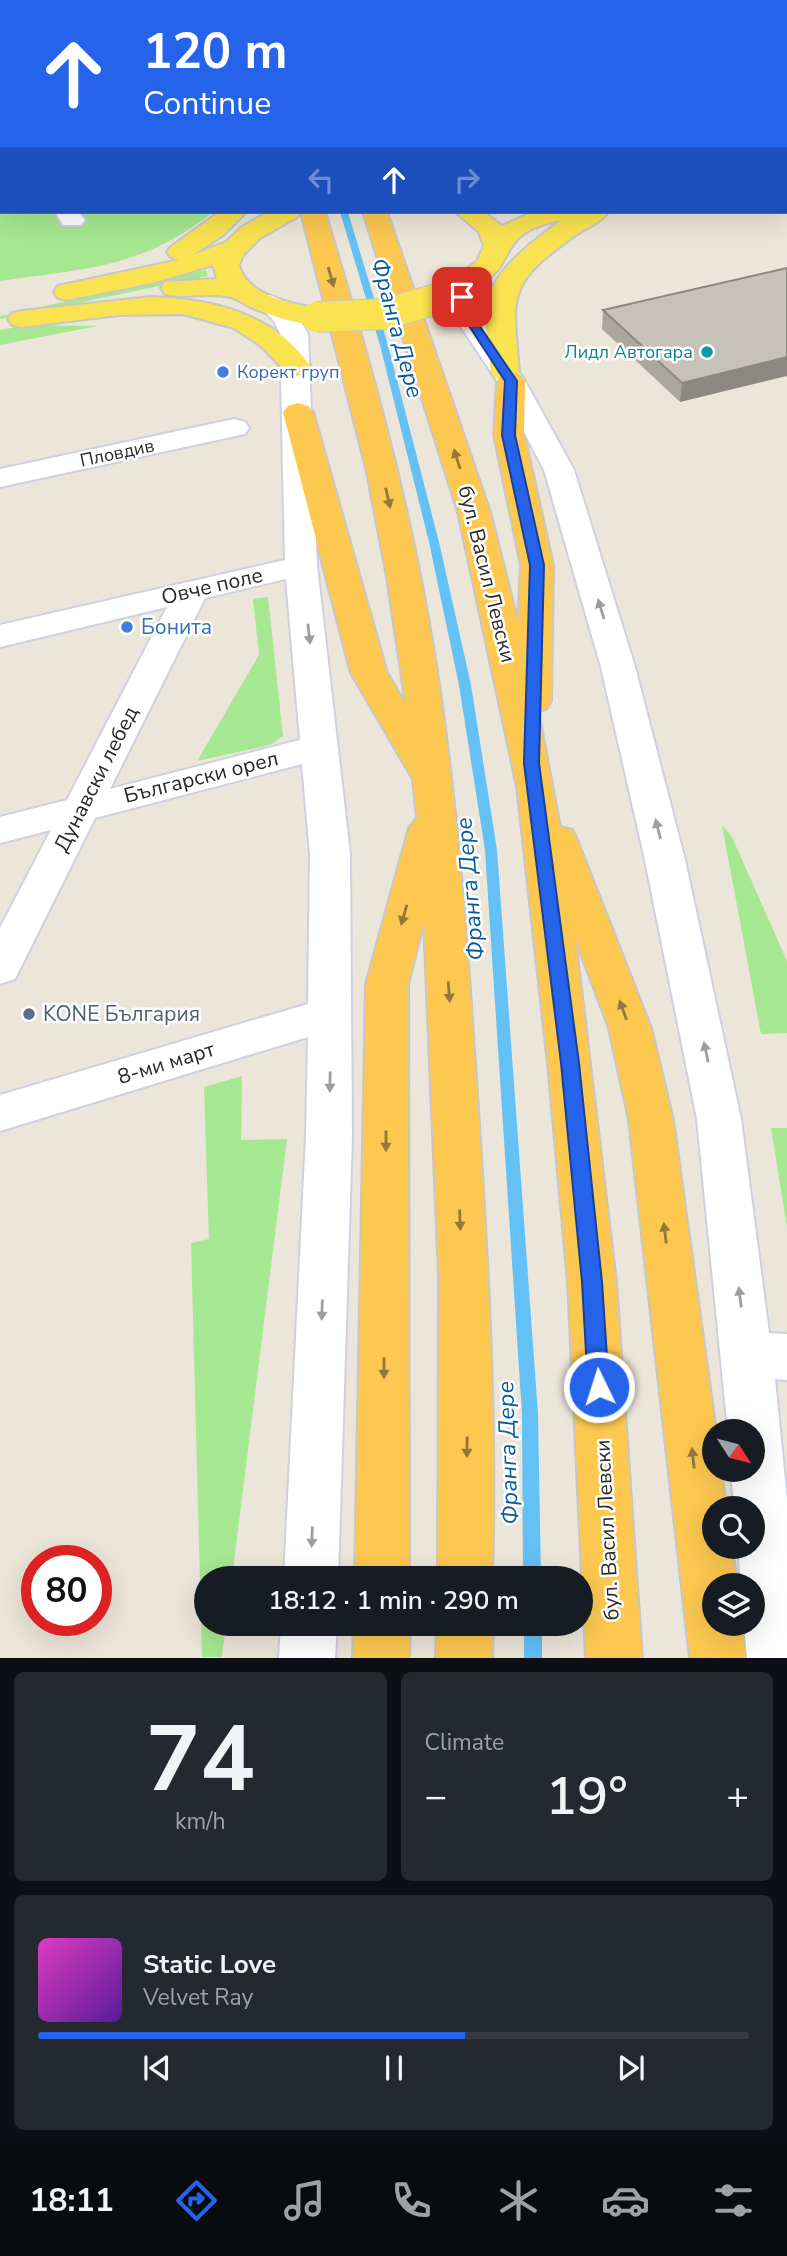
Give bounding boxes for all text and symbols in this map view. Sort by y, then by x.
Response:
text: 120 m [143,18,287,85]
icon: ahead [28,28,119,119]
text: Continue [143,82,271,125]
icon: left [302,161,340,199]
icon: ahead [375,161,413,199]
icon: right [448,161,486,199]
water label: Франга Дере [363,255,431,401]
one-way arrow [327,267,337,288]
pin [432,267,492,327]
icon: arrive [443,278,481,316]
place label: Лидл Автогара [564,340,693,364]
marker: Лидл Автогара [699,344,715,360]
place label: Корект груп [237,360,339,384]
marker: Корект груп [215,364,231,380]
street label: Пловдив [78,433,156,473]
one-way arrow [451,448,462,469]
street label: бул. Васил Левски [451,483,523,665]
one-way arrow [383,487,394,509]
street label: Овче поле [158,561,266,611]
one-way arrow [596,598,606,619]
place label: Бонита [141,613,212,641]
marker: Бонита [119,619,135,635]
one-way arrow [303,623,314,645]
street label: Дунавски лебед [47,701,145,857]
street label: Български орел [121,744,281,810]
water label: Франга Дере [448,816,492,962]
one-way arrow [652,818,663,840]
one-way arrow [398,904,409,926]
one-way arrow [444,982,455,1004]
one-way arrow [617,999,628,1020]
place label: KONE България [43,1000,200,1028]
marker: KONE България [21,1006,37,1022]
street label: 8-ми март [114,1035,219,1091]
one-way arrow [700,1041,711,1063]
one-way arrow [324,1072,336,1094]
one-way arrow [380,1130,392,1152]
one-way arrow [455,1209,466,1231]
one-way arrow [659,1221,670,1243]
one-way arrow [734,1286,745,1308]
one-way arrow [317,1299,328,1321]
position arrow [562,1350,636,1424]
one-way arrow [378,1357,390,1379]
water label: Франга Дере [490,1381,526,1525]
north arrow [702,1419,765,1482]
map controls [702,1419,765,1636]
one-way arrow [461,1436,473,1458]
street label: бул. Васил Левски [588,1439,626,1621]
one-way arrow [688,1447,699,1469]
button: search [702,1496,765,1559]
one-way arrow [307,1526,318,1548]
speed limit sign: 80 [21,1545,112,1636]
button: layers [702,1573,765,1636]
text: 18:12 · 1 min · 290 m [268,1583,519,1618]
text: 74 [146,1698,255,1822]
text: Climate [425,1727,504,1758]
text: 19° [546,1761,628,1832]
text: − [425,1771,447,1822]
text: + [726,1771,749,1822]
text: km/h [175,1806,226,1837]
text: Static Love [143,1947,276,1982]
text: Velvet Ray [143,1982,253,2013]
icon: previous [138,2049,176,2087]
icon: pause [375,2049,413,2087]
icon: next [612,2049,650,2087]
icon: directions [172,2176,221,2225]
icon: music [280,2176,329,2225]
icon: phone [387,2176,436,2225]
icon: climate [494,2176,543,2225]
icon: car [601,2176,650,2225]
icon: filters [709,2176,758,2225]
text: 18:11 [29,2179,114,2222]

